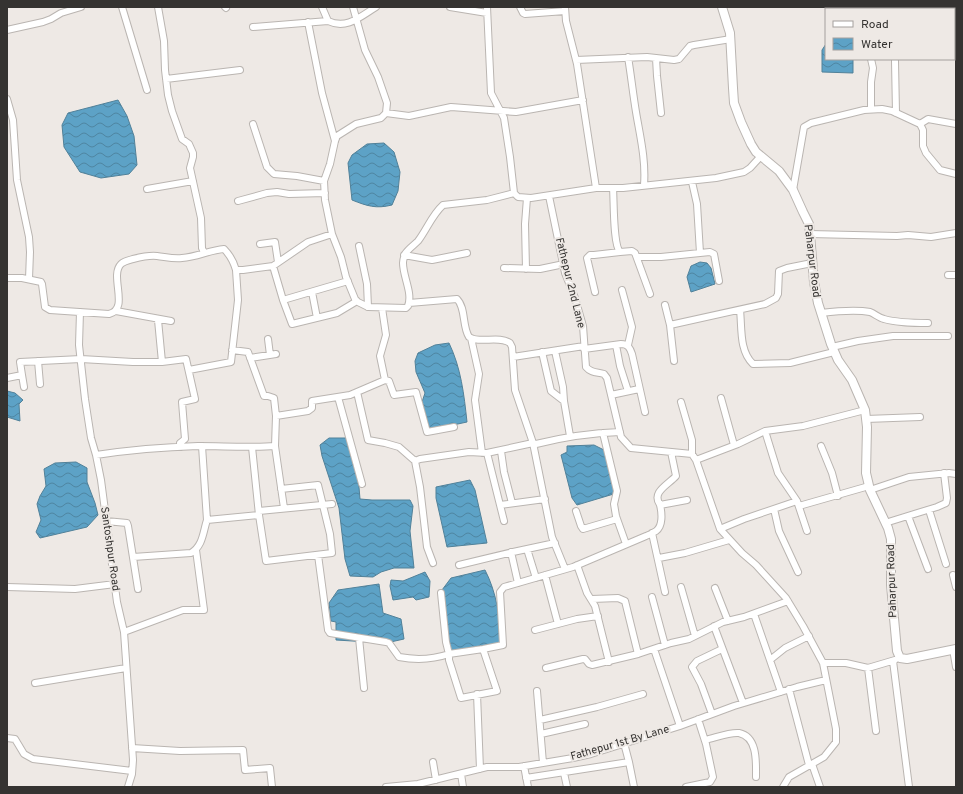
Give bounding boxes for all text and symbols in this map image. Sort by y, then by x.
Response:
legend [825,8,955,60]
text: Road [861,17,889,33]
text: Water [861,37,893,53]
street label: Paharpur Road [801,224,823,298]
street label: Fathepur 2nd Lane [552,236,588,330]
street label: Santoshpur Road [97,506,123,592]
street label: Paharpur Road [884,544,900,618]
street label: Fathepur 1st By Lane [569,722,671,764]

